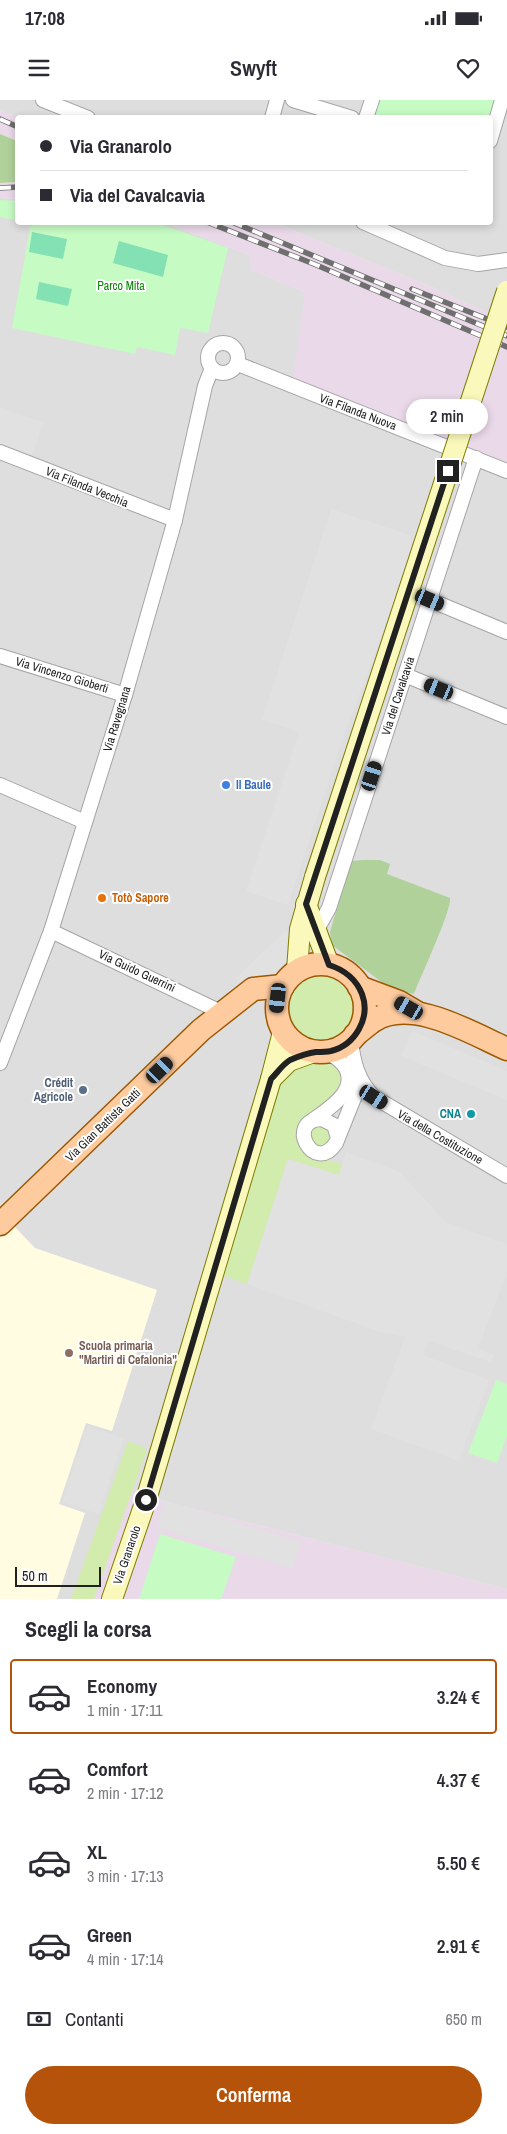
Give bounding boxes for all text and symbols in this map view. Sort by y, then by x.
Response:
text: 17:08 [25,5,65,31]
text: Swyft [230,53,277,83]
icon: menu [25,54,53,82]
icon: heart [454,54,482,82]
text: Via Granarolo [70,133,172,159]
text: Via del Cavalcavia [70,182,205,208]
park label: Parco Mita [97,278,145,294]
street label: Via Filanda Nuova [317,390,399,434]
callout: 2 min [407,398,489,434]
text: 2 min [430,405,464,427]
route end [437,460,459,482]
street label: Via Filanda Vecchia [43,463,131,511]
car [413,587,446,613]
street label: Via Vincenzo Gioberti [14,653,110,697]
street label: Via del Cavalcavia [378,654,418,737]
car [422,676,455,702]
street label: Via Ravegnana [99,684,135,754]
car [360,759,383,793]
place label: Il Baule [236,777,272,793]
marker: Il Baule [220,779,232,791]
place label: Totò Sapore [112,890,169,906]
marker: Totò Sapore [96,892,108,904]
street label: Via Guido Guerrini [96,946,178,996]
car [268,982,287,1014]
car [392,994,425,1022]
car [143,1054,176,1086]
place label: Crédit Agricole [34,1075,74,1105]
car [357,1083,390,1111]
marker: Crédit Agricole [77,1084,89,1096]
street label: Via Gian Battista Gatti [62,1085,144,1165]
street label: Via della Costituzione [394,1106,486,1168]
place label: CNA [440,1106,462,1122]
marker: CNA [465,1108,477,1120]
place label: Scuola primaria "Martiri di Cefalonia" [79,1338,177,1368]
marker: Scuola primaria "Martiri di Cefalonia" [63,1347,75,1359]
route start [135,1489,157,1511]
street label: Via Granarolo [109,1524,145,1586]
scale bar [15,1564,101,1587]
text: 50 m [22,1567,48,1585]
text: Scegli la corsa [25,1614,151,1644]
text: Economy [87,1673,157,1699]
icon: car [27,1674,72,1719]
text: 3.24 € [437,1684,480,1710]
text: 1 min · 17:11 [87,1699,163,1721]
text: Comfort [87,1756,148,1782]
icon: car [27,1757,72,1802]
text: 4.37 € [437,1767,480,1793]
text: 2 min · 17:12 [87,1782,164,1804]
text: XL [87,1839,107,1865]
icon: car [27,1840,72,1885]
text: 5.50 € [437,1850,480,1876]
text: 3 min · 17:13 [87,1865,164,1887]
text: Green [87,1922,132,1948]
icon: car [27,1923,72,1968]
text: 2.91 € [437,1933,480,1959]
text: 4 min · 17:14 [87,1948,164,1970]
icon: cash [25,2005,53,2033]
text: Contanti [65,2006,124,2032]
text: 650 m [446,2008,482,2030]
button: Conferma [25,2066,482,2124]

